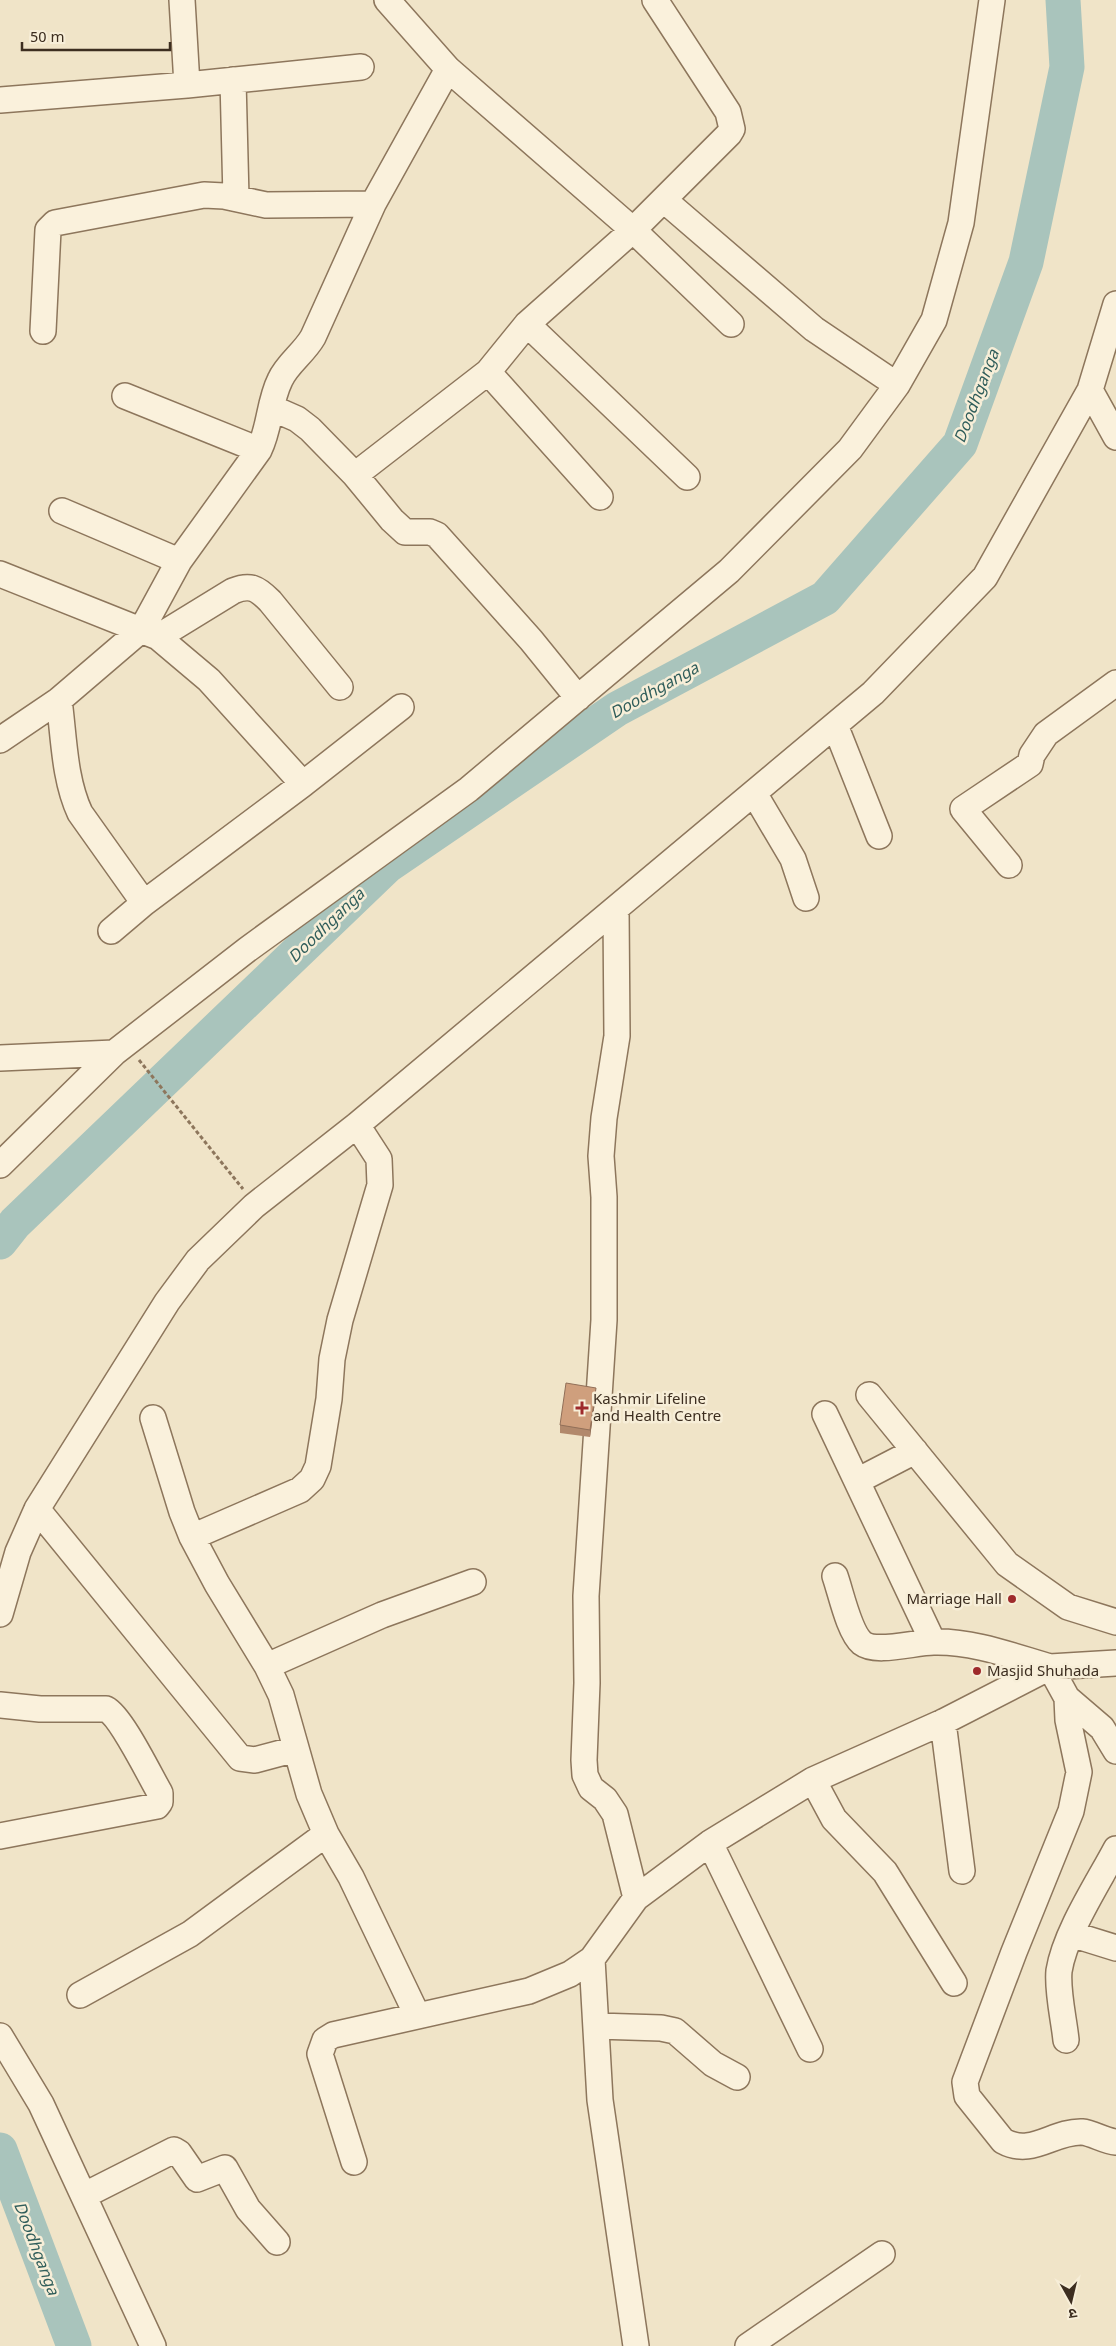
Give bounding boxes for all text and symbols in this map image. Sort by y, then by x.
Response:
scale bar [22,20,170,52]
text: 50 m [30,29,64,48]
water label: Doodhganga [951,346,1006,447]
water label: Doodhganga [607,659,704,725]
water label: Doodhganga [285,884,371,968]
place label: Kashmir Lifeline and Health Centre [593,1391,721,1427]
marker: Kashmir Lifeline and Health Centre [575,1401,589,1415]
place label: Marriage Hall [906,1591,1002,1610]
marker: Marriage Hall [1006,1593,1018,1605]
place label: Masjid Shuhada [987,1663,1099,1682]
marker: Masjid Shuhada [971,1665,983,1677]
water label: Doodhganga [7,2199,62,2299]
north arrow [1046,2276,1096,2326]
text: उ [1066,2302,1078,2322]

